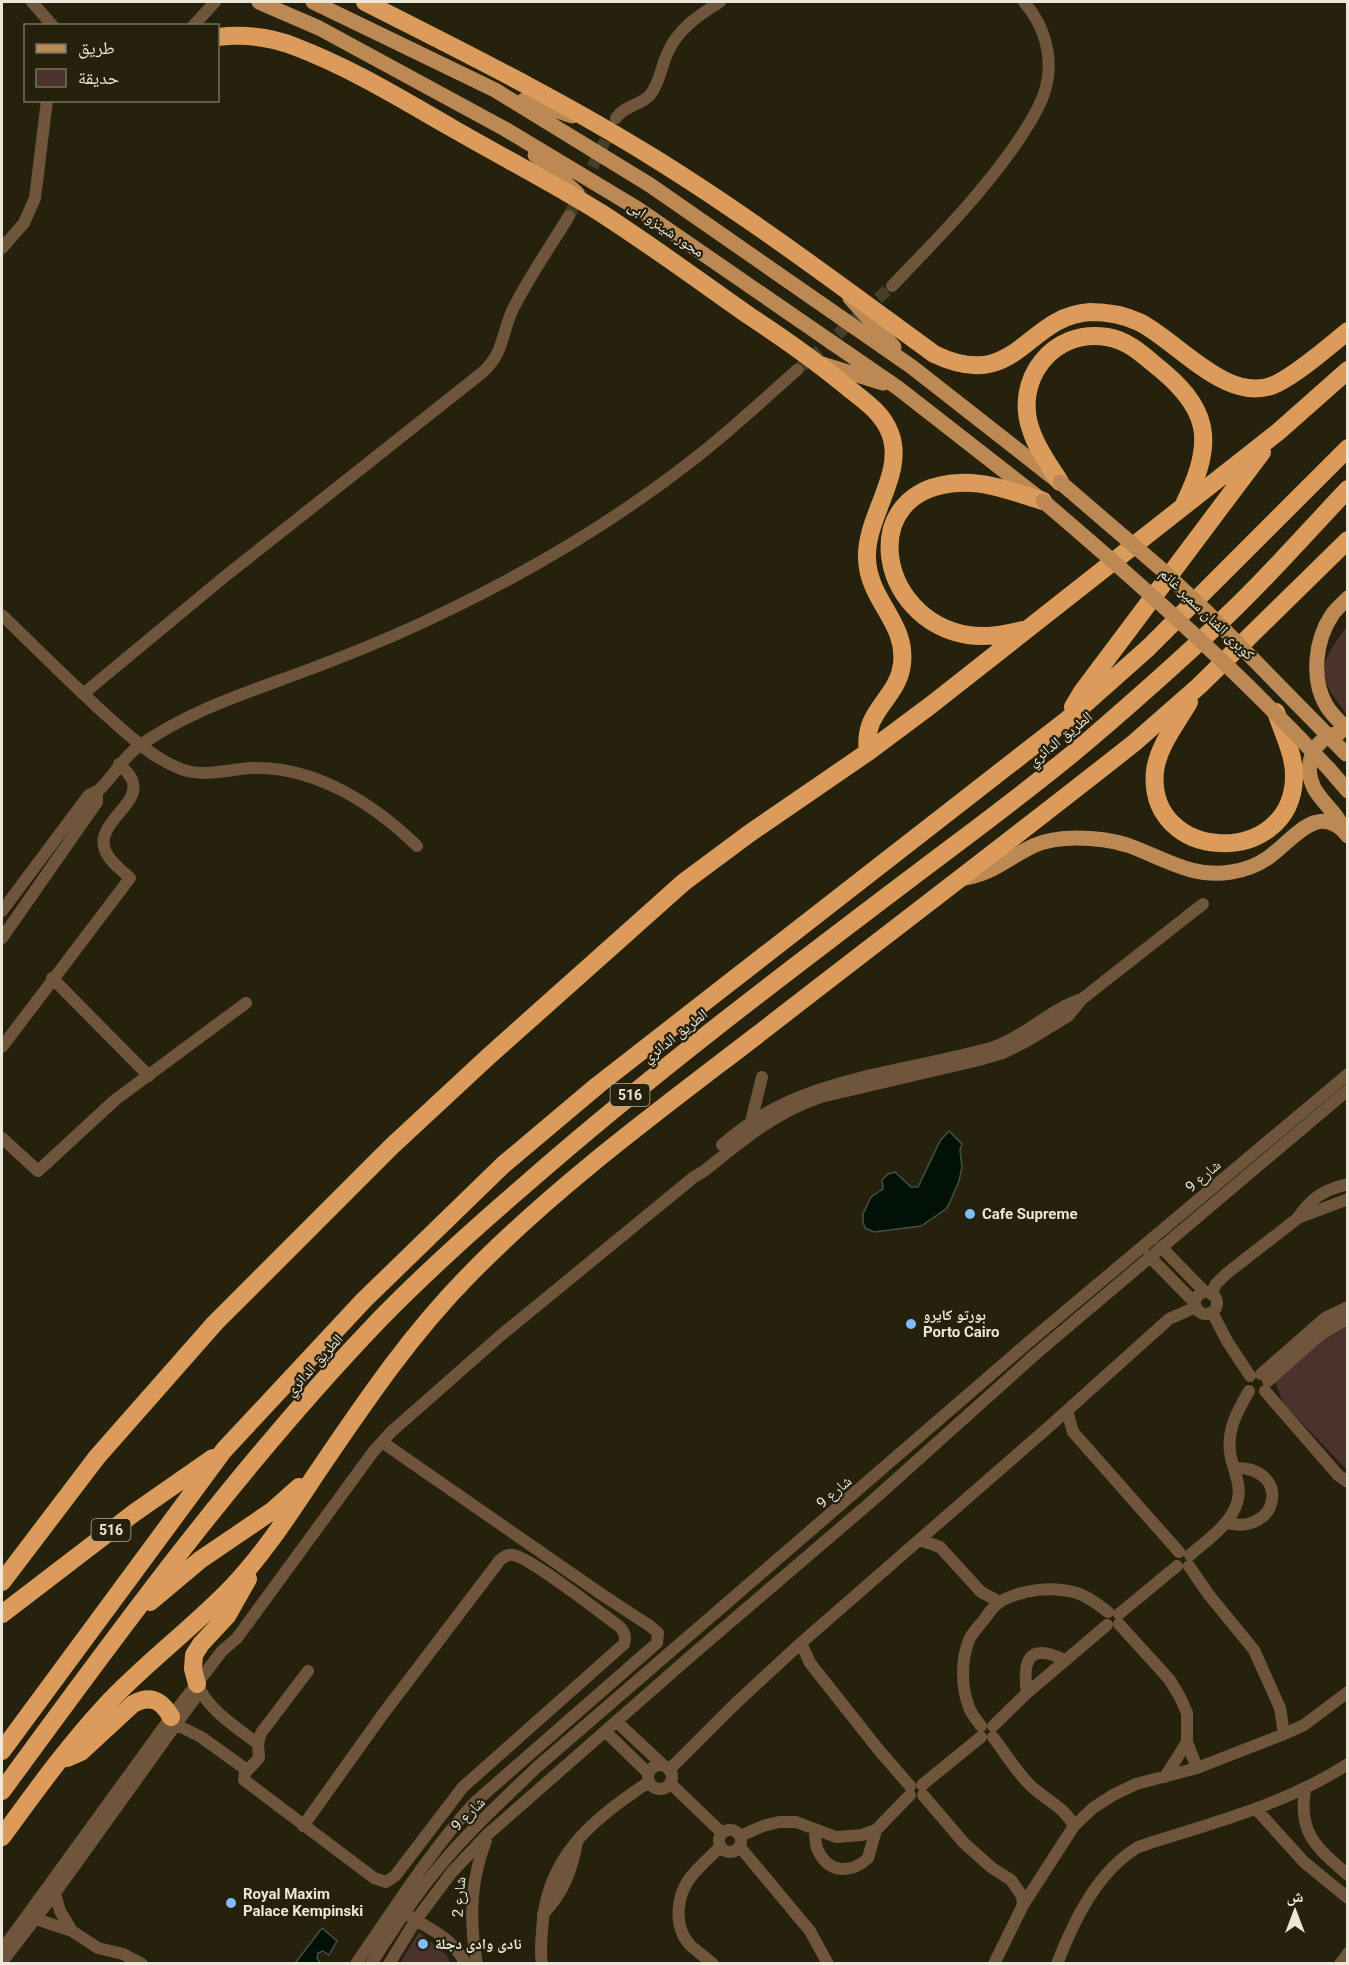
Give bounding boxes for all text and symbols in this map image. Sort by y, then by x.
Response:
legend [24,24,219,102]
text: طريق [78,37,115,59]
text: حديقة [78,67,119,88]
street label: محور شينزو ابى [624,197,708,262]
street label: كوبرى الفنان سمير غانم [1155,564,1258,664]
street label: الطريق الدائري [1024,708,1098,773]
street label: الطريق الدائري [639,1005,713,1069]
road number: 516 [610,1084,650,1106]
street label: شارع 9 [1182,1156,1225,1197]
place label: Cafe Supreme [982,1205,1078,1223]
marker: Cafe Supreme [963,1207,977,1221]
place label: بورتو كايرو Porto Cairo [923,1306,1000,1341]
marker: بورتو كايرو Porto Cairo [904,1317,918,1331]
street label: الطريق الدائري [281,1330,349,1402]
street label: شارع 9 [813,1472,856,1513]
road number: 516 [92,1519,130,1541]
street label: شارع 9 [447,1793,490,1835]
street label: شارع 2 [449,1876,470,1918]
north arrow [1265,1881,1325,1941]
place label: Royal Maxim Palace Kempinski [243,1885,363,1920]
text: ش [1287,1887,1304,1906]
marker: Royal Maxim Palace Kempinski [224,1896,238,1910]
place label: نادى وادى دجلة [435,1935,522,1953]
marker: نادى وادى دجلة [416,1937,430,1951]

